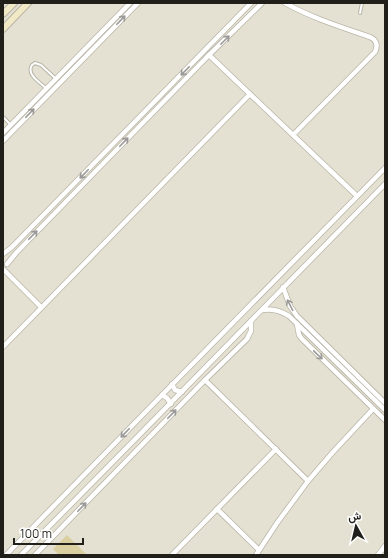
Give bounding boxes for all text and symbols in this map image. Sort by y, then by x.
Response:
one-way arrow [116,15,126,25]
one-way arrow [220,35,230,44]
one-way arrow [180,66,190,76]
one-way arrow [25,108,35,118]
one-way arrow [119,137,129,147]
one-way arrow [79,169,89,179]
one-way arrow [28,230,38,240]
one-way arrow [286,299,293,311]
one-way arrow [313,350,323,360]
one-way arrow [168,409,177,419]
one-way arrow [120,428,130,438]
one-way arrow [77,502,87,512]
north arrow [336,506,376,546]
text: ش [347,507,362,524]
scale bar [14,520,83,546]
text: 100 m [20,525,52,542]

